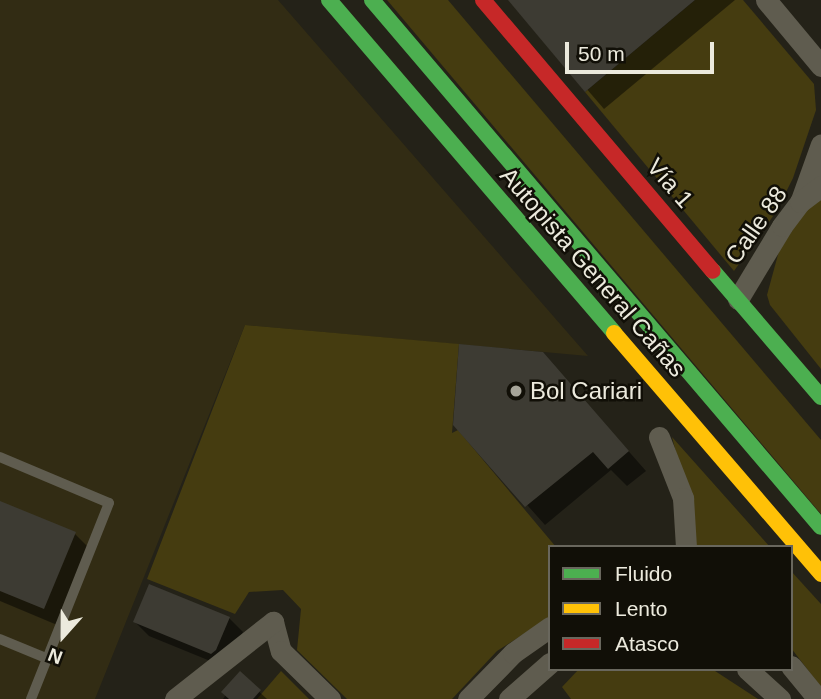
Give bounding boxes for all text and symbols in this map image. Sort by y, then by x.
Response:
scale bar [569,28,718,72]
text: 50 m [578,42,625,65]
street label: Vía 1 [641,152,699,214]
street label: Autopista General Cañas [494,161,692,383]
street label: Calle 88 [719,181,793,269]
place label: Bol Cariari [530,377,642,405]
marker: Bol Cariari [508,383,524,399]
legend [548,545,793,671]
text: Fluido [615,562,672,585]
text: Lento [615,597,668,620]
north arrow [28,601,98,671]
text: Atasco [615,632,679,655]
text: N [45,644,65,668]

